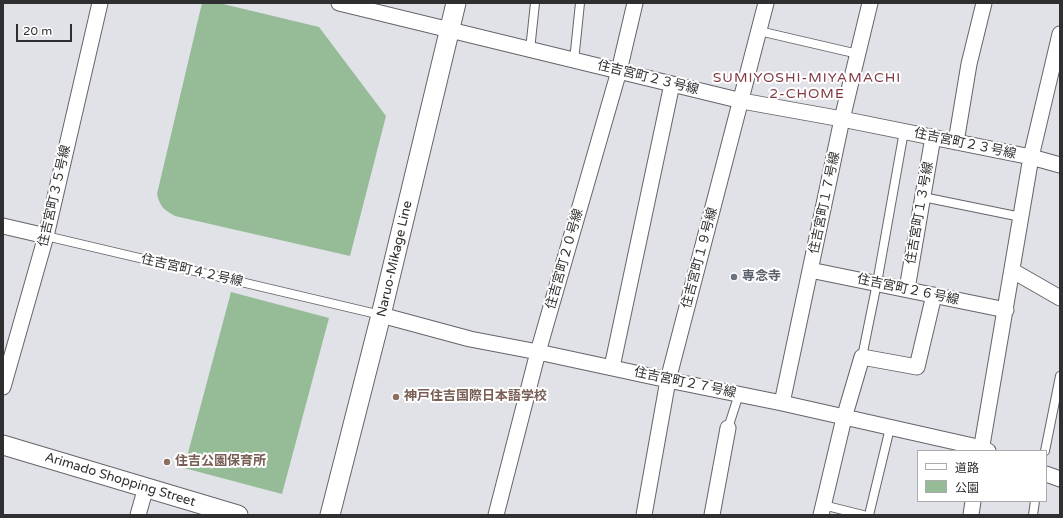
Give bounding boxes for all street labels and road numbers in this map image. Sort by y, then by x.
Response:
street label: 住吉宮町２３号線 [596,58,700,98]
street label: 住吉宮町２３号線 [913,126,1017,162]
street label: 住吉宮町３５号線 [36,144,74,248]
street label: 住吉宮町１７号線 [807,151,843,255]
street label: 住吉宮町１３号線 [903,160,937,266]
street label: Naruo-Mikage Line [374,199,416,319]
street label: 住吉宮町１９号線 [679,206,721,310]
street label: 住吉宮町２０号線 [543,207,587,311]
street label: 住吉宮町４２号線 [140,252,244,290]
street label: 住吉宮町２６号線 [856,272,960,308]
street label: 住吉宮町２７号線 [633,365,737,401]
street label: Arimado Shopping Street [43,450,197,510]

